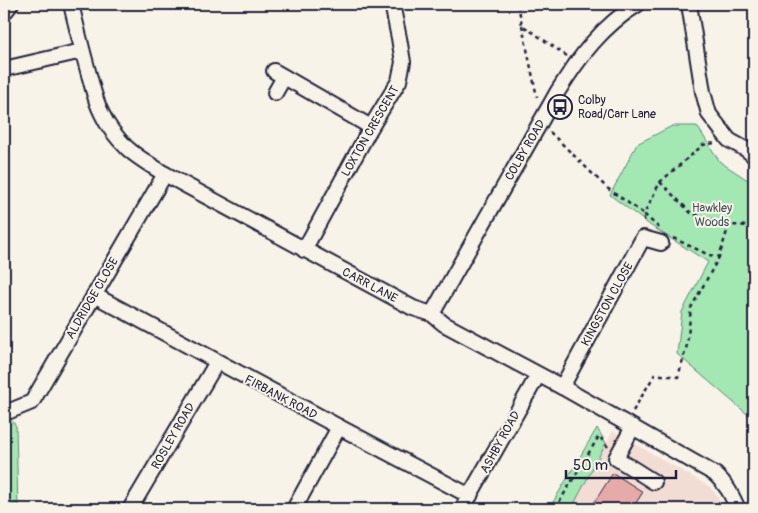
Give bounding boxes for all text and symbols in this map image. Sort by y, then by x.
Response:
street label: LOXTON CRESCENT [338,83,403,179]
place label: Colby Road/Carr Lane [578,93,656,122]
bus stop icon: Colby Road/Carr Lane [547,94,573,120]
street label: COLBY ROAD [502,117,549,183]
park label: Hawkley Woods [692,201,732,230]
street label: ALDRIDGE CLOSE [63,255,122,342]
street label: KINGSTON CLOSE [578,260,637,349]
street label: CARR LANE [339,265,400,306]
street label: FIRBANK ROAD [242,372,320,423]
street label: ROSLEY ROAD [148,400,199,472]
street label: ASHBY ROAD [477,408,524,476]
scale bar [566,448,676,480]
text: 50 m [573,456,608,475]

